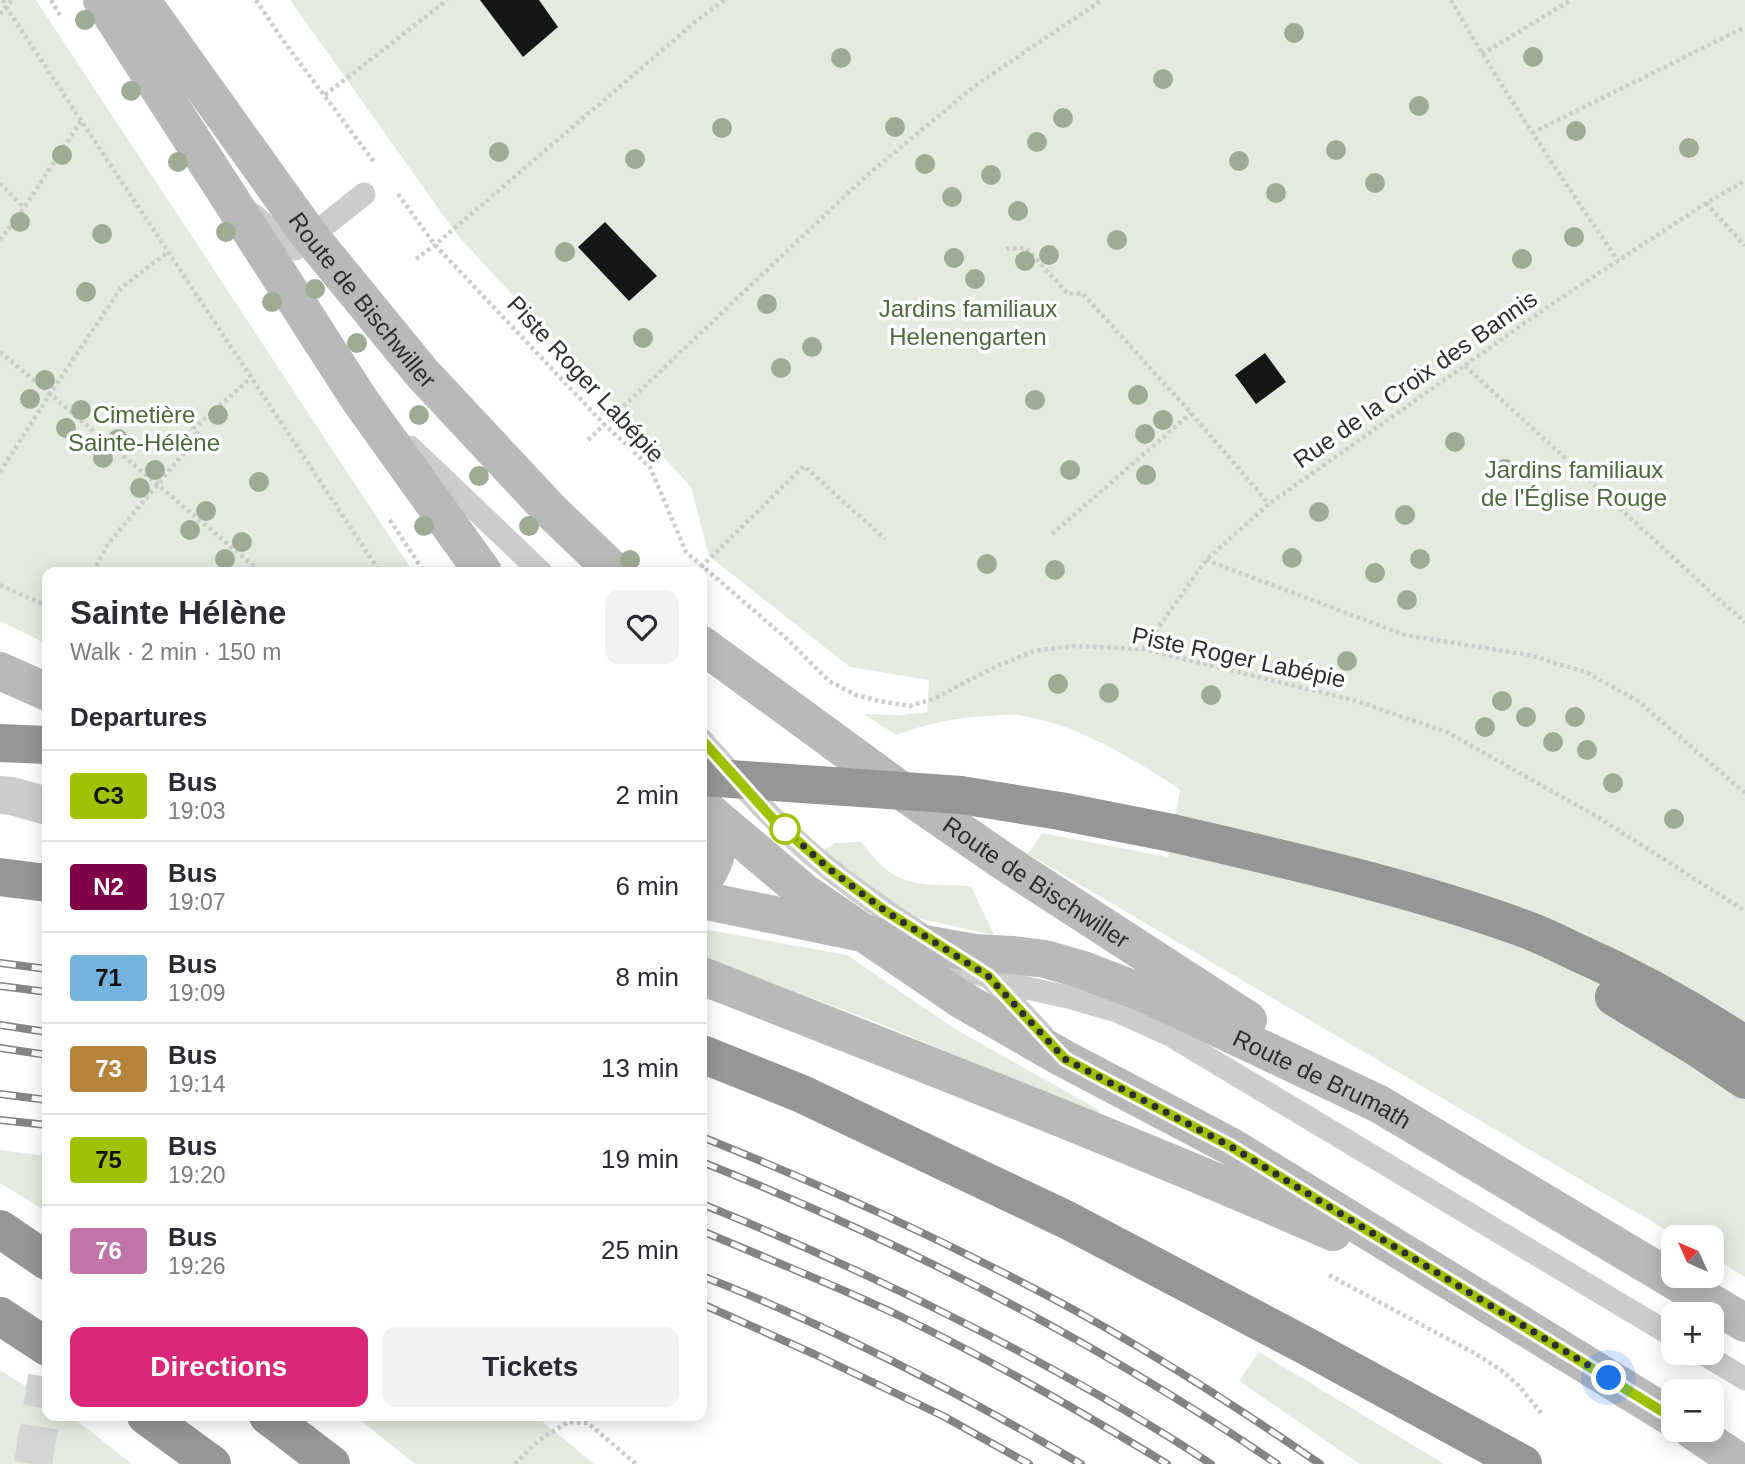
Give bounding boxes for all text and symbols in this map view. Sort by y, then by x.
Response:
street label: Route de Bischwiller [284,207,442,393]
street label: Rue de la Croix des Bannis [1288,285,1542,473]
street label: Piste Roger Labépie [502,290,670,468]
park label: Jardins familiaux Helenengarten [879,295,1057,350]
park label: Cimetière Sainte-Hélène [68,401,220,456]
park label: Jardins familiaux de l'Église Rouge [1481,456,1667,511]
button: heart [605,590,679,664]
text: Sainte Hélène [70,594,286,631]
street label: Piste Roger Labépie [1130,621,1348,693]
text: Walk · 2 min · 150 m [70,639,281,665]
text: Departures [70,702,207,732]
text: Bus [168,767,217,797]
text: 2 min [615,780,679,810]
text: C3 [93,782,124,809]
text: 19:03 [168,798,226,824]
street label: Route de Bischwiller [938,810,1135,953]
unlabelled marker [770,814,800,844]
text: Bus [168,858,217,888]
text: 6 min [615,871,679,901]
text: N2 [93,873,124,900]
text: 19:07 [168,889,226,915]
text: Bus [168,949,217,979]
text: 8 min [615,962,679,992]
text: 71 [95,964,122,991]
text: 19:09 [168,980,226,1006]
street label: Route de Brumath [1229,1024,1416,1134]
text: Bus [168,1040,217,1070]
text: 13 min [601,1053,679,1083]
text: 73 [95,1055,122,1082]
text: 19:14 [168,1071,226,1097]
text: Bus [168,1131,217,1161]
text: 19 min [601,1144,679,1174]
text: 75 [95,1146,122,1173]
text: 19:20 [168,1162,226,1188]
text: Bus [168,1222,217,1252]
north arrow [1661,1225,1724,1288]
map controls [1661,1225,1724,1442]
text: 25 min [601,1235,679,1265]
text: 76 [95,1237,122,1264]
text: 19:26 [168,1253,226,1279]
button: + [1661,1302,1724,1365]
button: Directions [70,1327,368,1407]
button: Tickets [382,1327,679,1407]
your location [1591,1360,1626,1395]
button: − [1661,1379,1724,1442]

